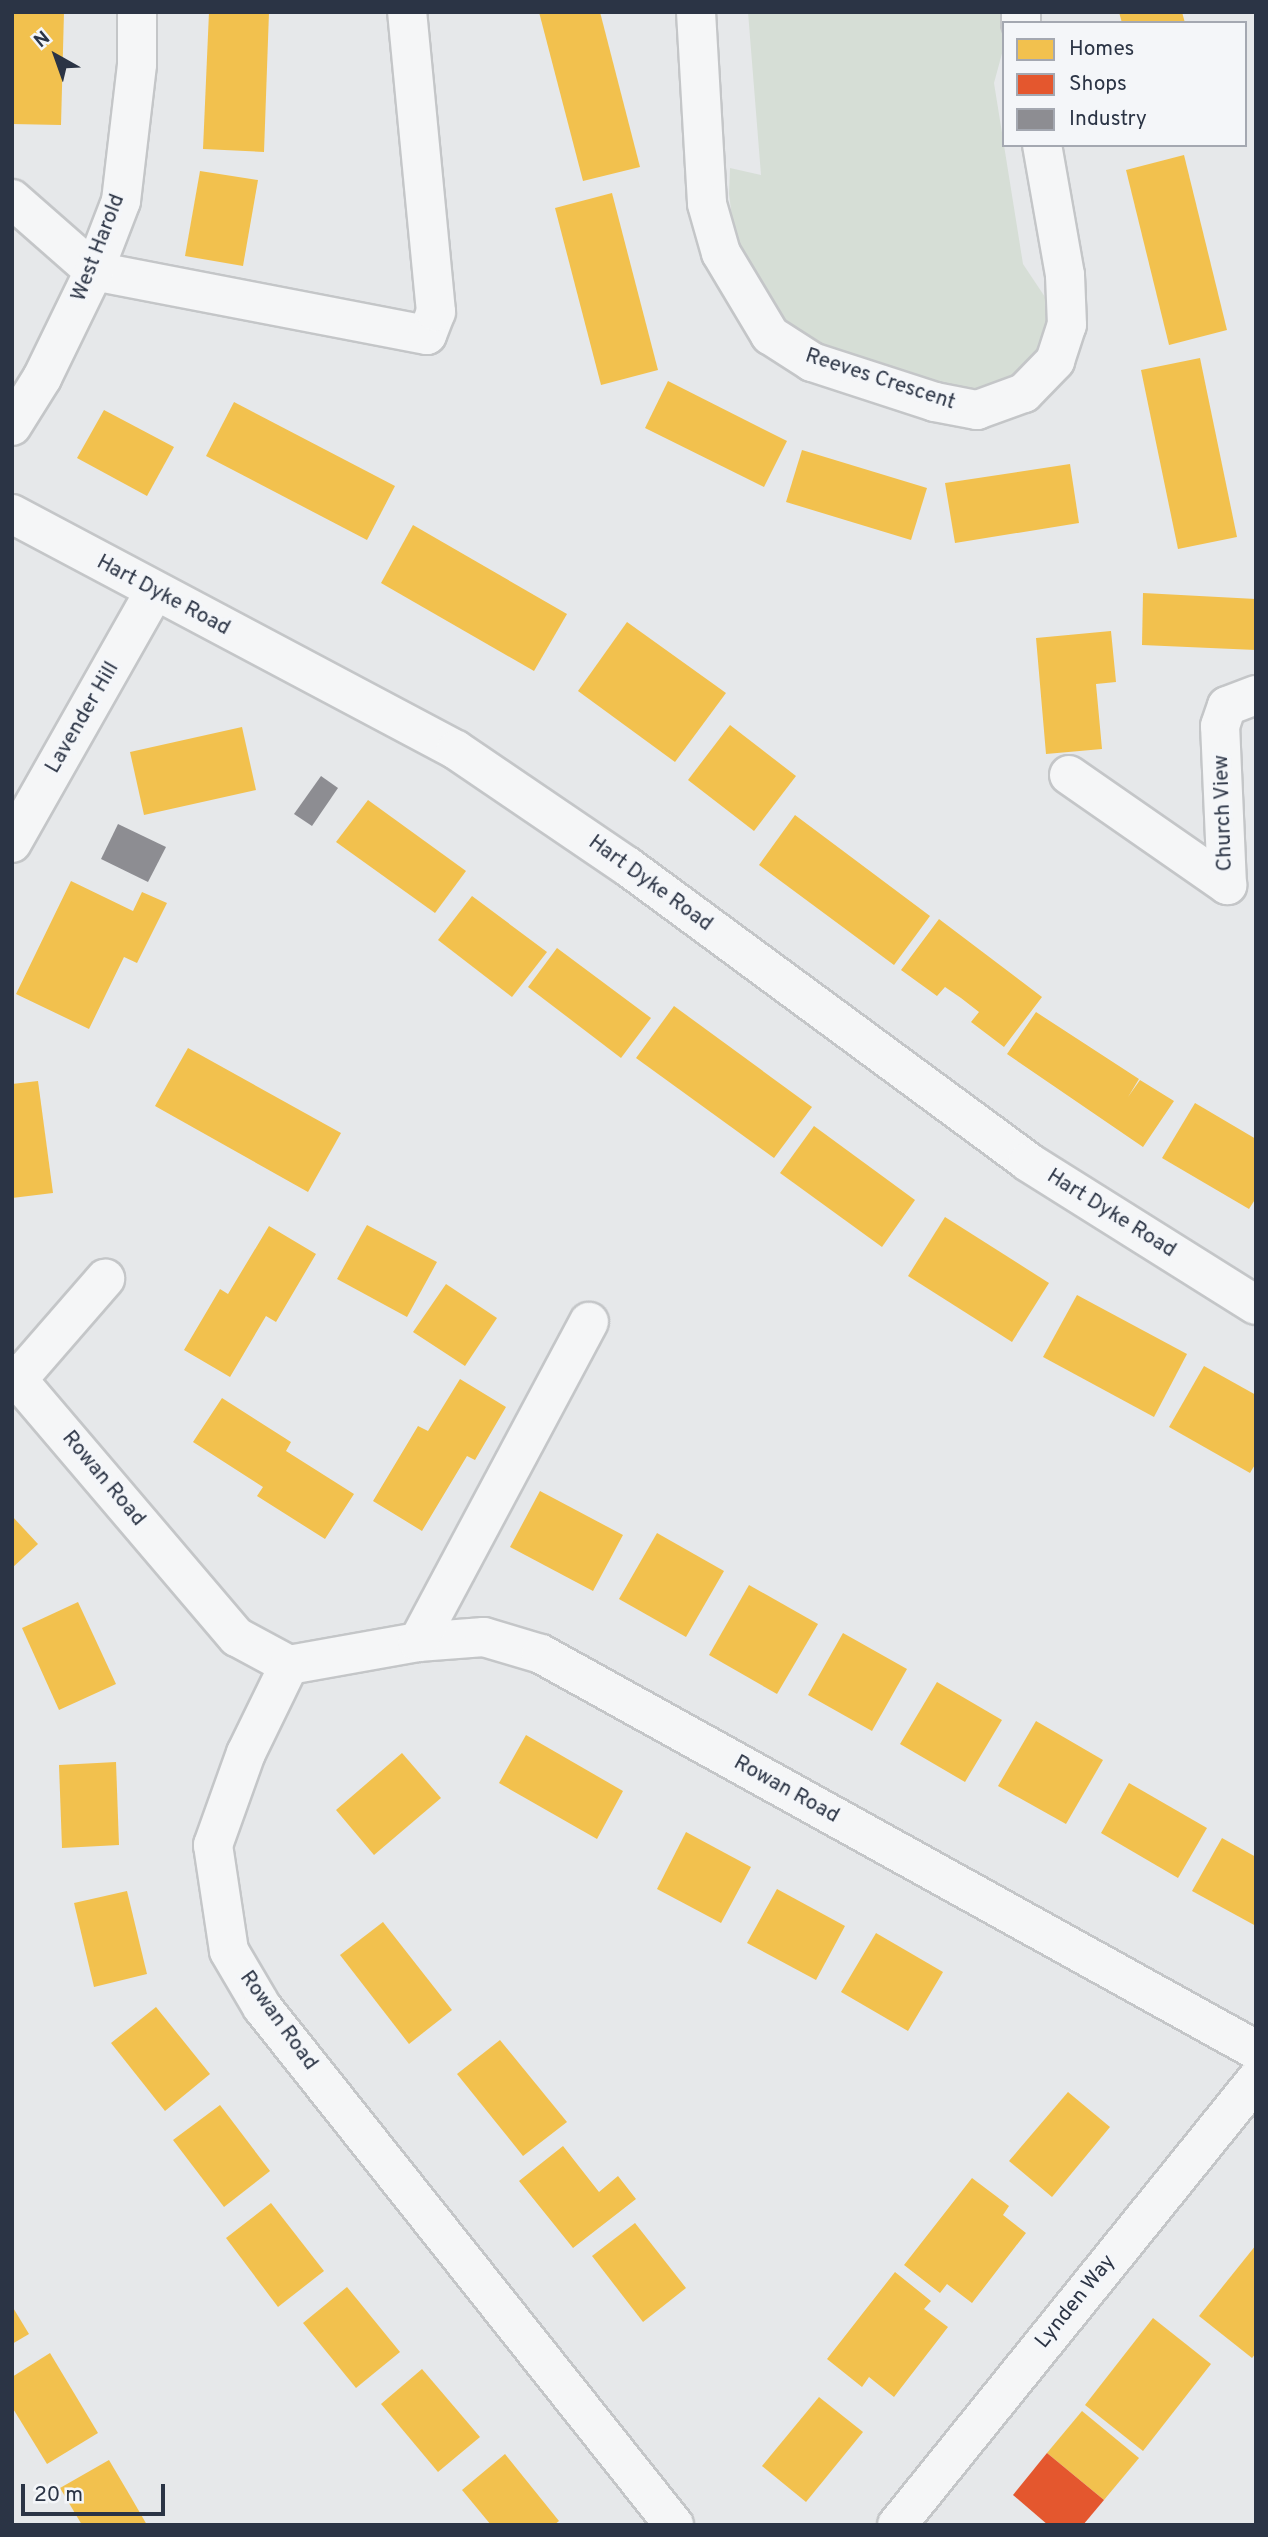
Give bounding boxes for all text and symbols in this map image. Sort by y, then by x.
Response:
north arrow [21,21,91,91]
legend [1002,21,1247,147]
text: N [30,26,55,53]
text: Homes [1069,36,1134,63]
text: Shops [1069,71,1127,98]
text: Industry [1069,106,1147,133]
street label: West Harold [67,191,131,305]
street label: Reeves Crescent [802,344,958,416]
street label: Hart Dyke Road [92,550,234,642]
street label: Lavender Hill [41,658,125,778]
street label: Church View [1209,754,1239,872]
street label: Hart Dyke Road [583,831,717,937]
street label: Hart Dyke Road [1042,1164,1180,1264]
street label: Rowan Road [56,1426,150,1532]
street label: Rowan Road [729,1751,843,1829]
street label: Rowan Road [234,1966,322,2076]
street label: Lynden Way [1030,2250,1122,2354]
scale bar [24,2470,168,2514]
text: 20 m [34,2482,83,2509]

